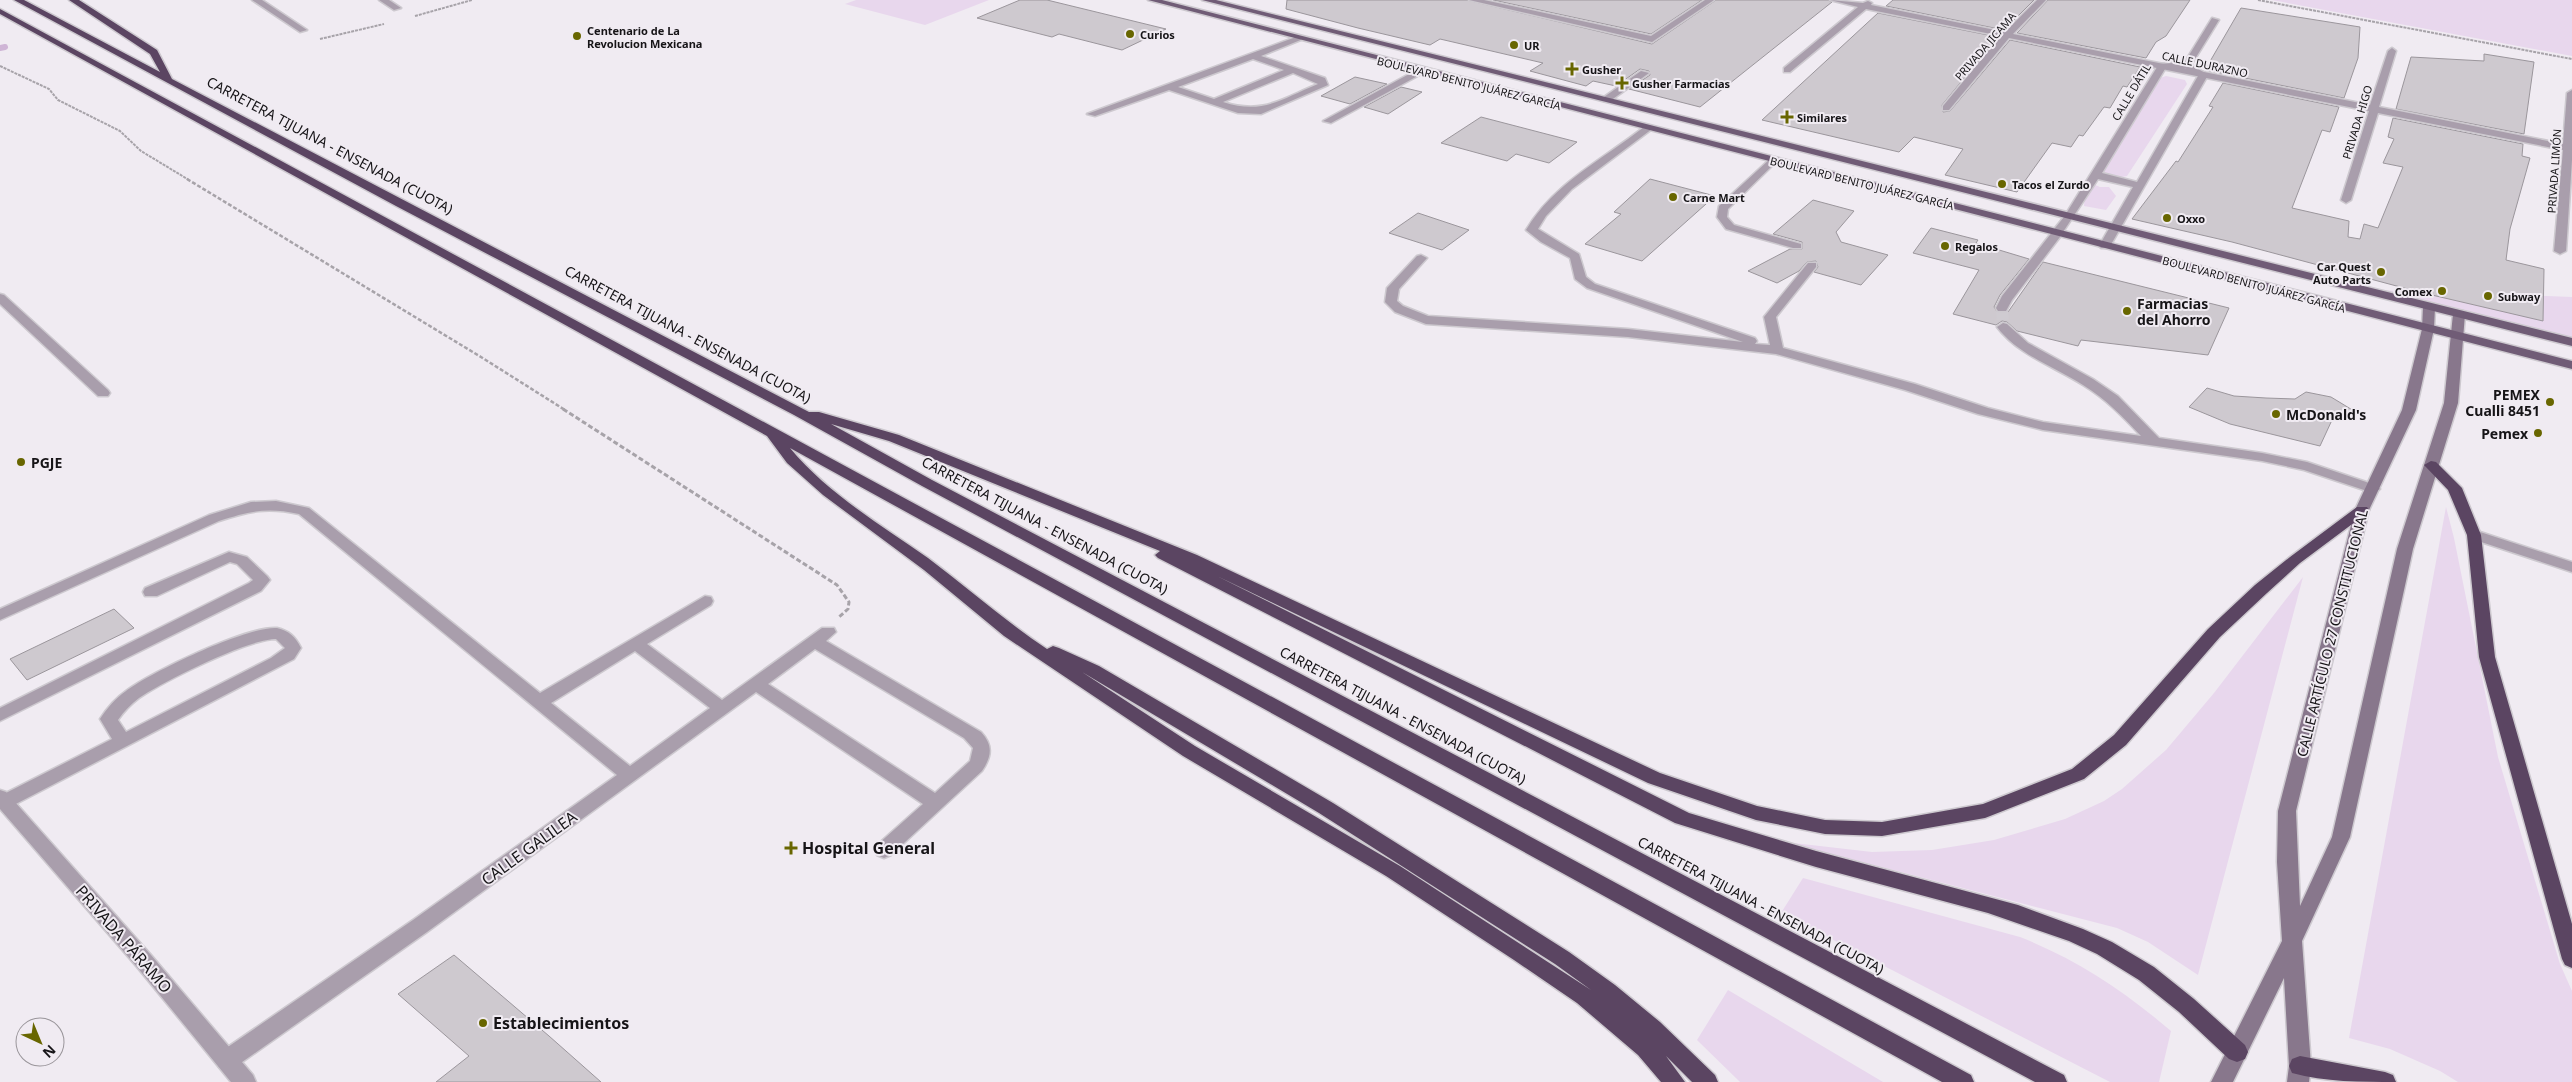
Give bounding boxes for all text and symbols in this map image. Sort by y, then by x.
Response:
street label: PRIVADA JICAMA [1951,8,2019,83]
place label: Centenario de La Revolucion Mexicana [587,23,702,51]
place label: Curios [1140,27,1175,42]
marker: Curios [1124,28,1136,40]
marker: Centenario de La Revolucion Mexicana [571,30,583,42]
place label: UR [1524,38,1540,53]
marker: UR [1508,39,1520,51]
street label: CALLE DURAZNO [2161,48,2249,80]
street label: BOULEVARD BENITO JUÁREZ GARCÍA [1376,53,1563,113]
street label: CALLE DÁTIL [2108,60,2154,123]
place label: Gusher [1582,62,1621,77]
marker: Gusher [1566,63,1578,75]
street label: CARRETERA TIJUANA - ENSENADA (CUOTA) [204,72,456,218]
place label: Gusher Farmacias [1632,76,1731,91]
marker: Gusher Farmacias [1616,77,1628,89]
street label: PRIVADA HIGO [2339,83,2375,161]
place label: Similares [1797,110,1847,125]
marker: Similares [1781,111,1793,123]
street label: PRIVADA LIMÓN [2544,128,2564,214]
street label: BOULEVARD BENITO JUÁREZ GARCÍA [1769,153,1956,213]
place label: Tacos el Zurdo [2012,177,2090,192]
marker: Tacos el Zurdo [1996,178,2008,190]
place label: Carne Mart [1683,190,1745,205]
marker: Carne Mart [1667,191,1679,203]
place label: Oxxo [2177,211,2205,226]
marker: Oxxo [2161,212,2173,224]
place label: Regalos [1955,239,1998,254]
marker: Regalos [1939,240,1951,252]
street label: BOULEVARD BENITO JUÁREZ GARCÍA [2161,252,2348,316]
place label: Car Quest Auto Parts [2313,259,2371,287]
street label: CARRETERA TIJUANA - ENSENADA (CUOTA) [562,261,814,407]
marker: Car Quest Auto Parts [2375,266,2387,278]
place label: Comex [2395,284,2433,299]
marker: Comex [2436,285,2448,297]
place label: Subway [2498,289,2541,304]
marker: Subway [2482,290,2494,302]
place label: Farmacias del Ahorro [2137,294,2211,329]
marker: Farmacias del Ahorro [2121,305,2133,317]
place label: PEMEX Cualli 8451 [2465,385,2541,420]
marker: PEMEX Cualli 8451 [2544,396,2556,408]
place label: McDonald's [2286,405,2366,424]
marker: McDonald's [2270,408,2282,420]
place label: Pemex [2481,424,2529,443]
marker: Pemex [2532,427,2544,439]
street label: CARRETERA TIJUANA - ENSENADA (CUOTA) [919,452,1171,598]
place label: PGJE [31,453,62,472]
marker: PGJE [15,456,27,468]
street label: CALLE ARTÍCULO 27 CONSTITUCIONAL [2292,507,2372,759]
street label: CARRETERA TIJUANA - ENSENADA (CUOTA) [1277,642,1529,788]
street label: CALLE GALILEA [477,805,582,890]
street label: CARRETERA TIJUANA - ENSENADA (CUOTA) [1635,832,1887,978]
place label: Hospital General [802,837,935,859]
marker: Hospital General [784,841,798,855]
street label: PRIVADA PÁRAMO [71,880,177,998]
place label: Establecimientos [493,1012,629,1034]
north arrow [15,1017,65,1067]
marker: Establecimientos [477,1017,489,1029]
text: N [39,1041,60,1063]

